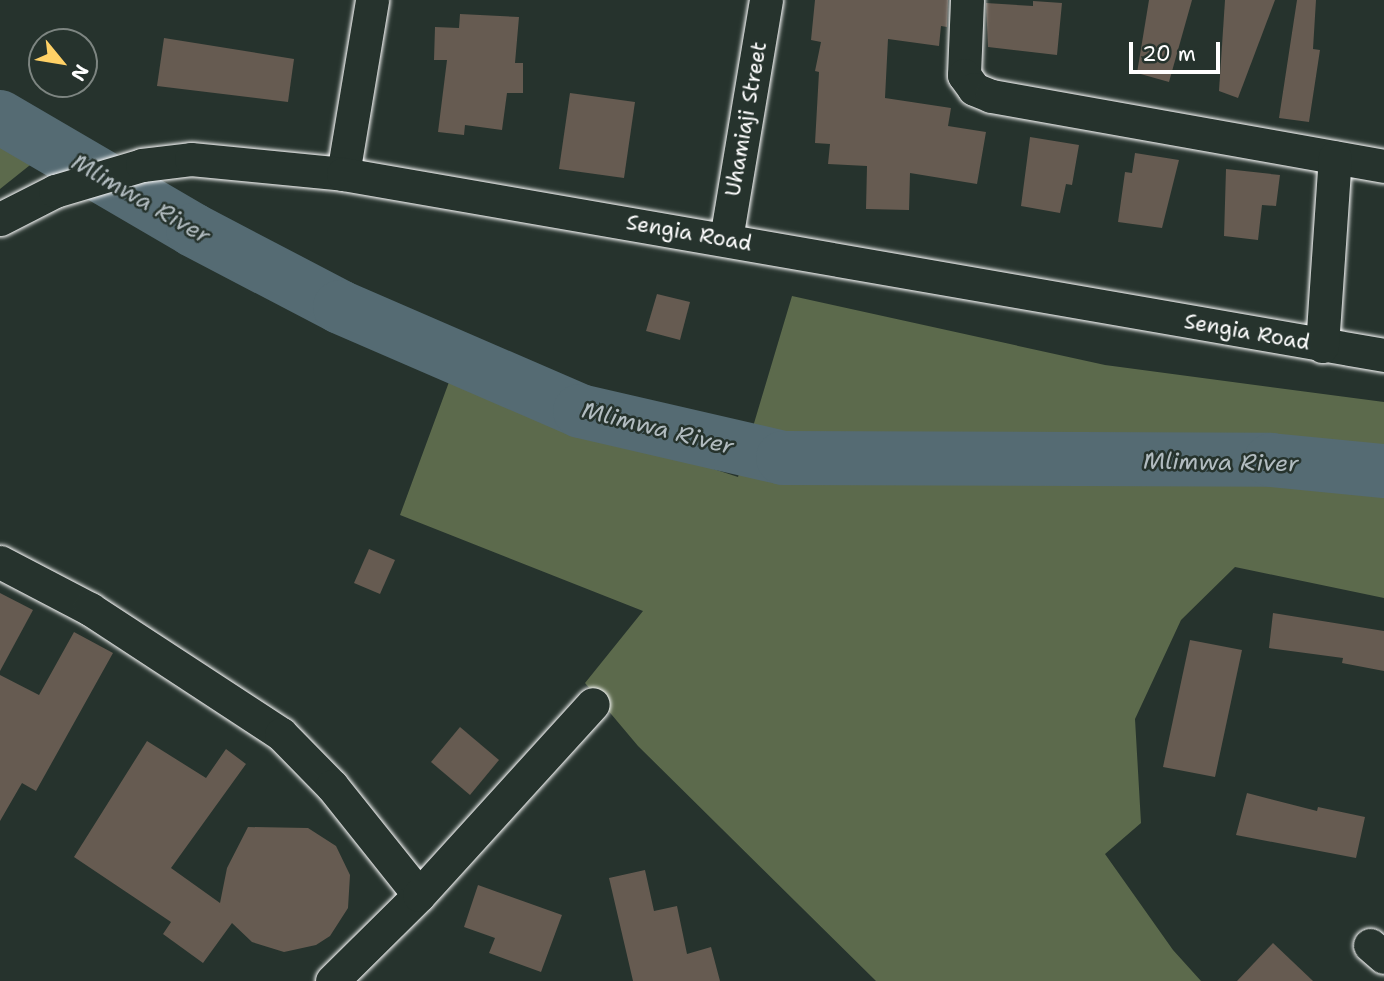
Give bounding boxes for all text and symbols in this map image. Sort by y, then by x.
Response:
north arrow [28,28,98,98]
scale bar [1132,28,1223,72]
street label: Uhamiaji Street [720,40,772,198]
text: 20 m [1142,40,1196,68]
text: N [65,60,94,86]
water label: Mlimwa River [67,148,215,250]
street label: Sengia Road [624,210,754,256]
street label: Sengia Road [1182,309,1312,355]
water label: Mlimwa River [579,396,737,460]
water label: Mlimwa River [1143,447,1299,477]

